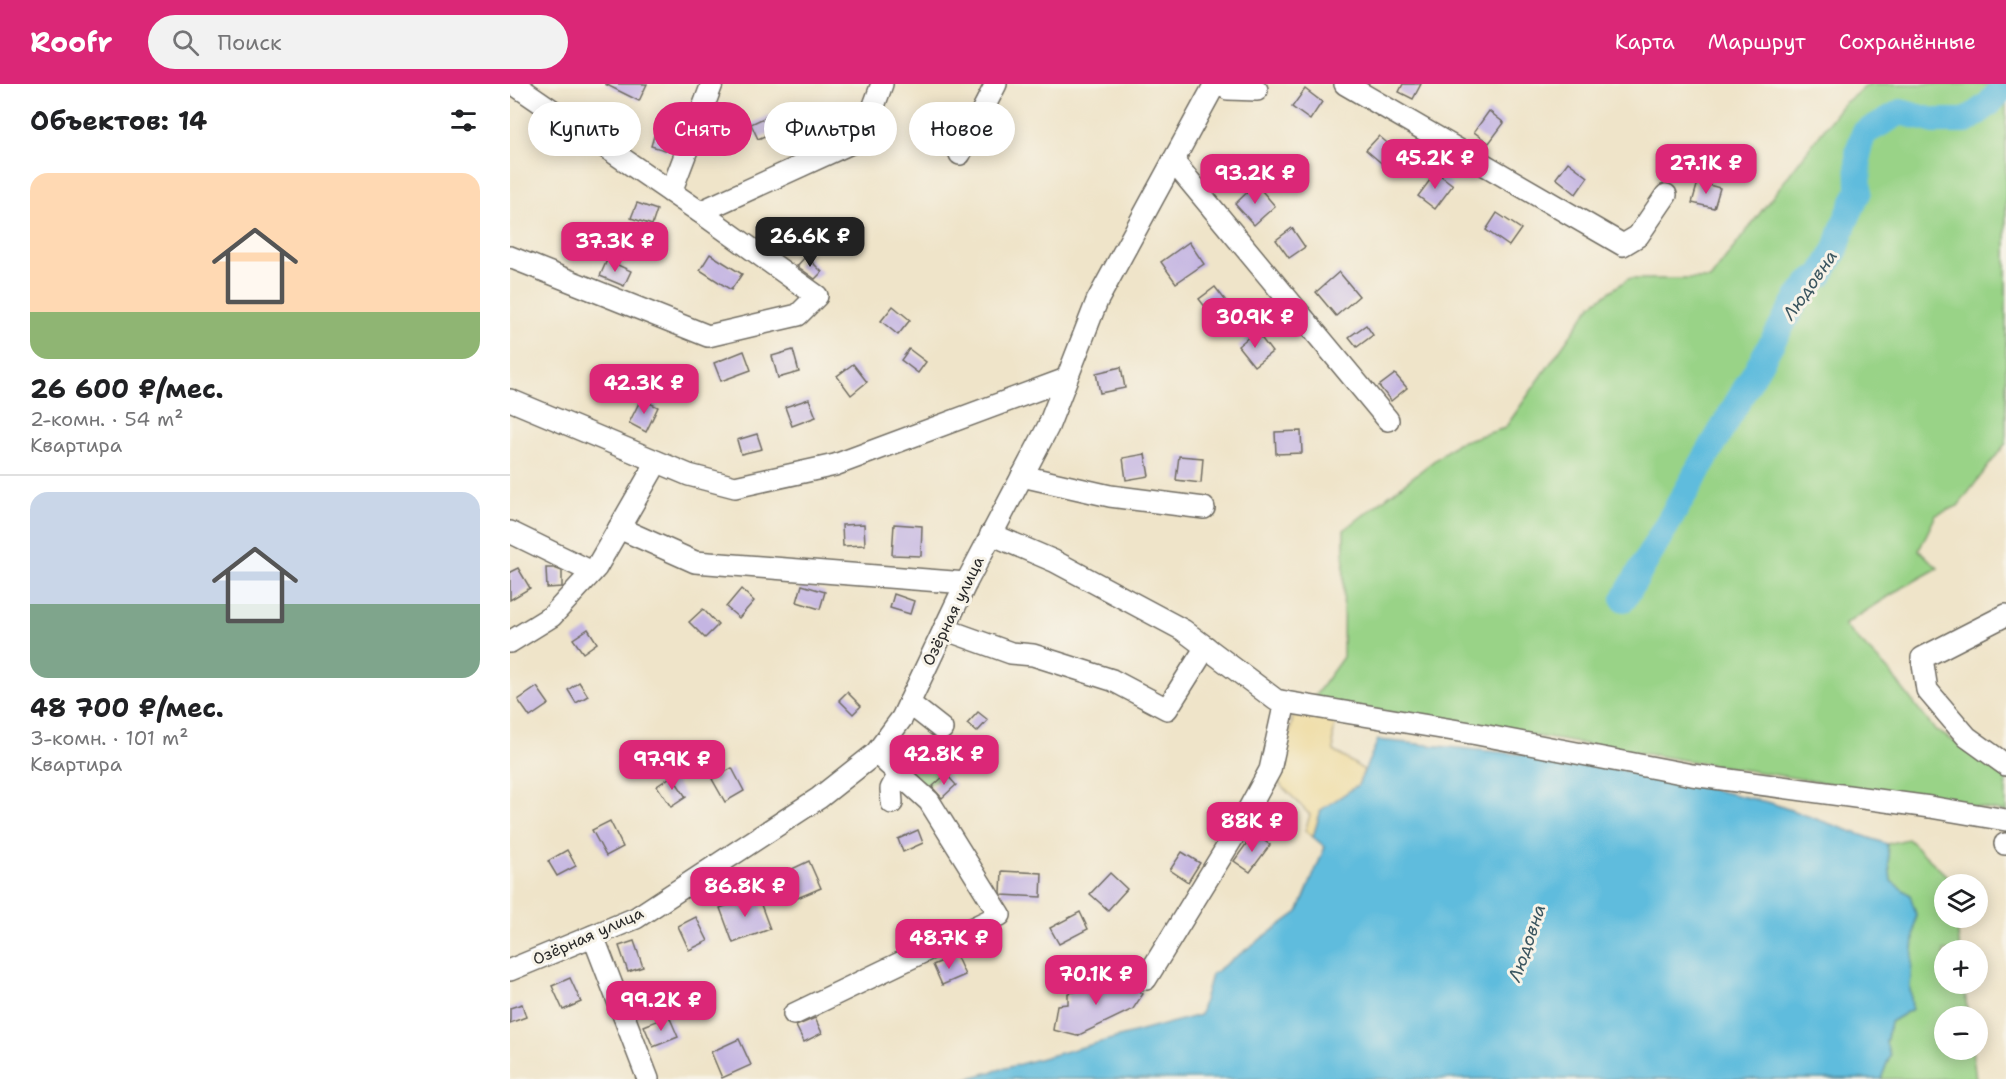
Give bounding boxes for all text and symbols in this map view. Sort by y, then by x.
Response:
search box [148,15,568,69]
text: Roofr [30,23,112,61]
icon: search [169,26,202,59]
text: Поиск [217,28,282,57]
text: Карта [1615,28,1675,56]
text: Маршрут [1708,28,1806,56]
text: Сохранённые [1839,28,1976,56]
chip: Купить [528,102,641,156]
chip: Снять [653,102,752,156]
chip: Фильтры [764,102,897,156]
chip: Новое [909,102,1015,156]
text: Объектов: 14 [30,103,207,138]
icon: filters [447,104,480,137]
pin: 45.2K ₽ [1380,139,1490,190]
pin: 27.1K ₽ [1651,144,1761,195]
text: 45.2K ₽ [1395,145,1475,171]
text: 27.1K ₽ [1670,150,1742,176]
pin: 93.2K ₽ [1200,154,1310,205]
text: 93.2K ₽ [1214,160,1296,186]
icon: home [201,212,309,320]
pin: 26.6K ₽ [755,217,865,268]
pin: 37.3K ₽ [560,222,670,273]
text: 26.6K ₽ [769,223,851,249]
text: 37.3K ₽ [575,228,655,254]
water label: Людовна [1777,245,1843,326]
pin: 30.9K ₽ [1200,298,1310,349]
text: 30.9K ₽ [1216,304,1294,330]
pin: 42.3K ₽ [589,364,699,415]
text: 42.3K ₽ [604,370,684,396]
text: 26 600 ₽/мес. [30,371,224,406]
text: 2-комн. · 54 m² [30,406,184,432]
text: Квартира [30,432,122,458]
icon: home [201,531,309,639]
street label: Озёрная улица [917,553,989,669]
text: 48 700 ₽/мес. [30,690,224,725]
text: 3-комн. · 101 m² [30,725,188,751]
pin: 42.8K ₽ [889,735,999,786]
pin: 97.9K ₽ [617,740,727,791]
text: 42.8K ₽ [904,741,984,767]
text: 97.9K ₽ [633,746,711,772]
text: Квартира [30,751,122,777]
pin: 88K ₽ [1210,802,1294,853]
text: 88K ₽ [1221,808,1283,834]
pin: 86.8K ₽ [690,867,800,918]
text: 86.8K ₽ [704,873,786,899]
map controls [1934,874,1988,1060]
button: layers [1934,874,1988,928]
water label: Людовна [1502,901,1551,986]
street label: Озёрная улица [529,902,647,970]
pin: 48.7K ₽ [894,919,1004,970]
text: 48.7K ₽ [909,925,989,951]
button: + [1934,940,1988,994]
pin: 70.1K ₽ [1041,955,1151,1006]
text: 70.1K ₽ [1059,961,1133,987]
pin: 99.2K ₽ [606,981,716,1032]
text: 99.2K ₽ [620,987,702,1013]
button: − [1934,1006,1988,1060]

